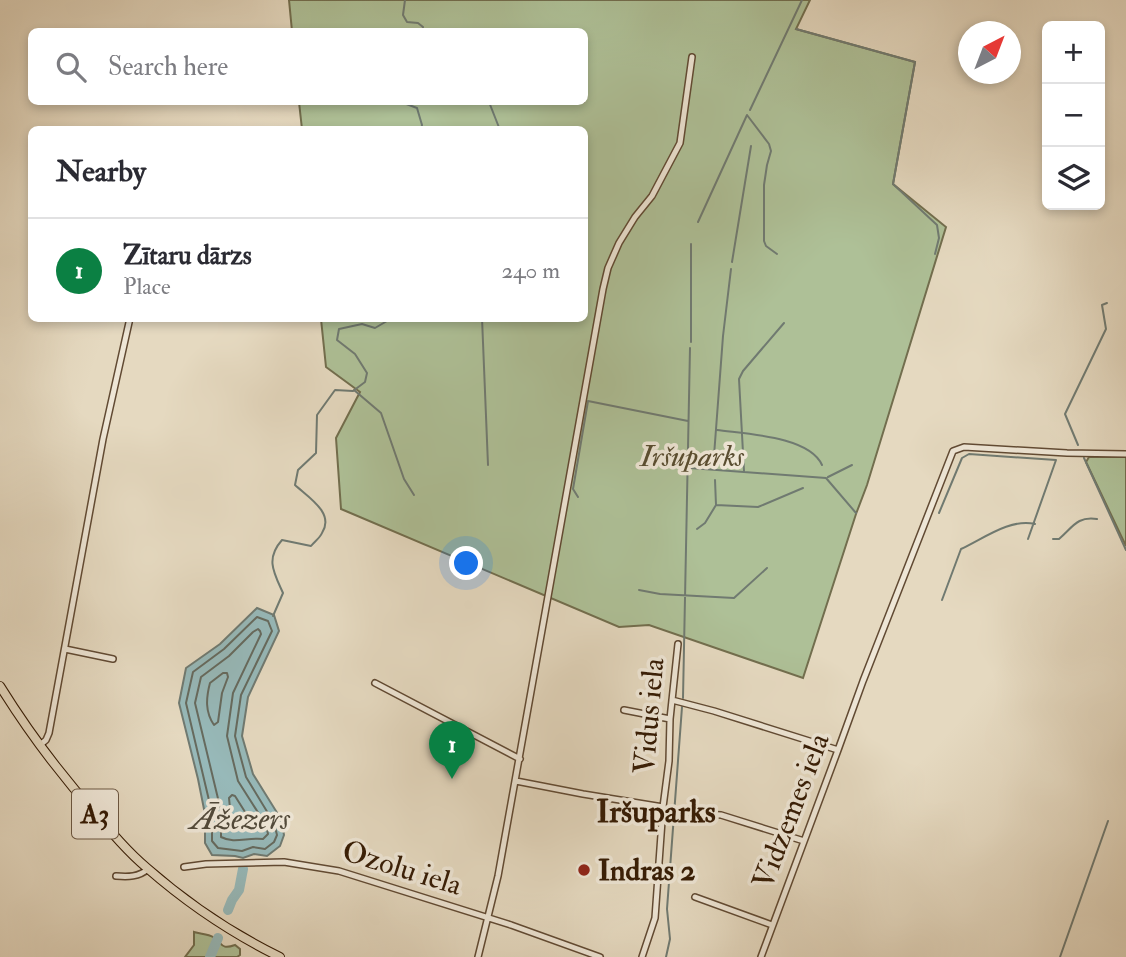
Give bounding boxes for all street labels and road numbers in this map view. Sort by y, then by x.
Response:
street label: Vidus iela [626,656,673,776]
street label: Vidzemes iela [744,727,838,894]
road number: A3 [72,790,118,838]
street label: Ozolu iela [338,832,467,904]

